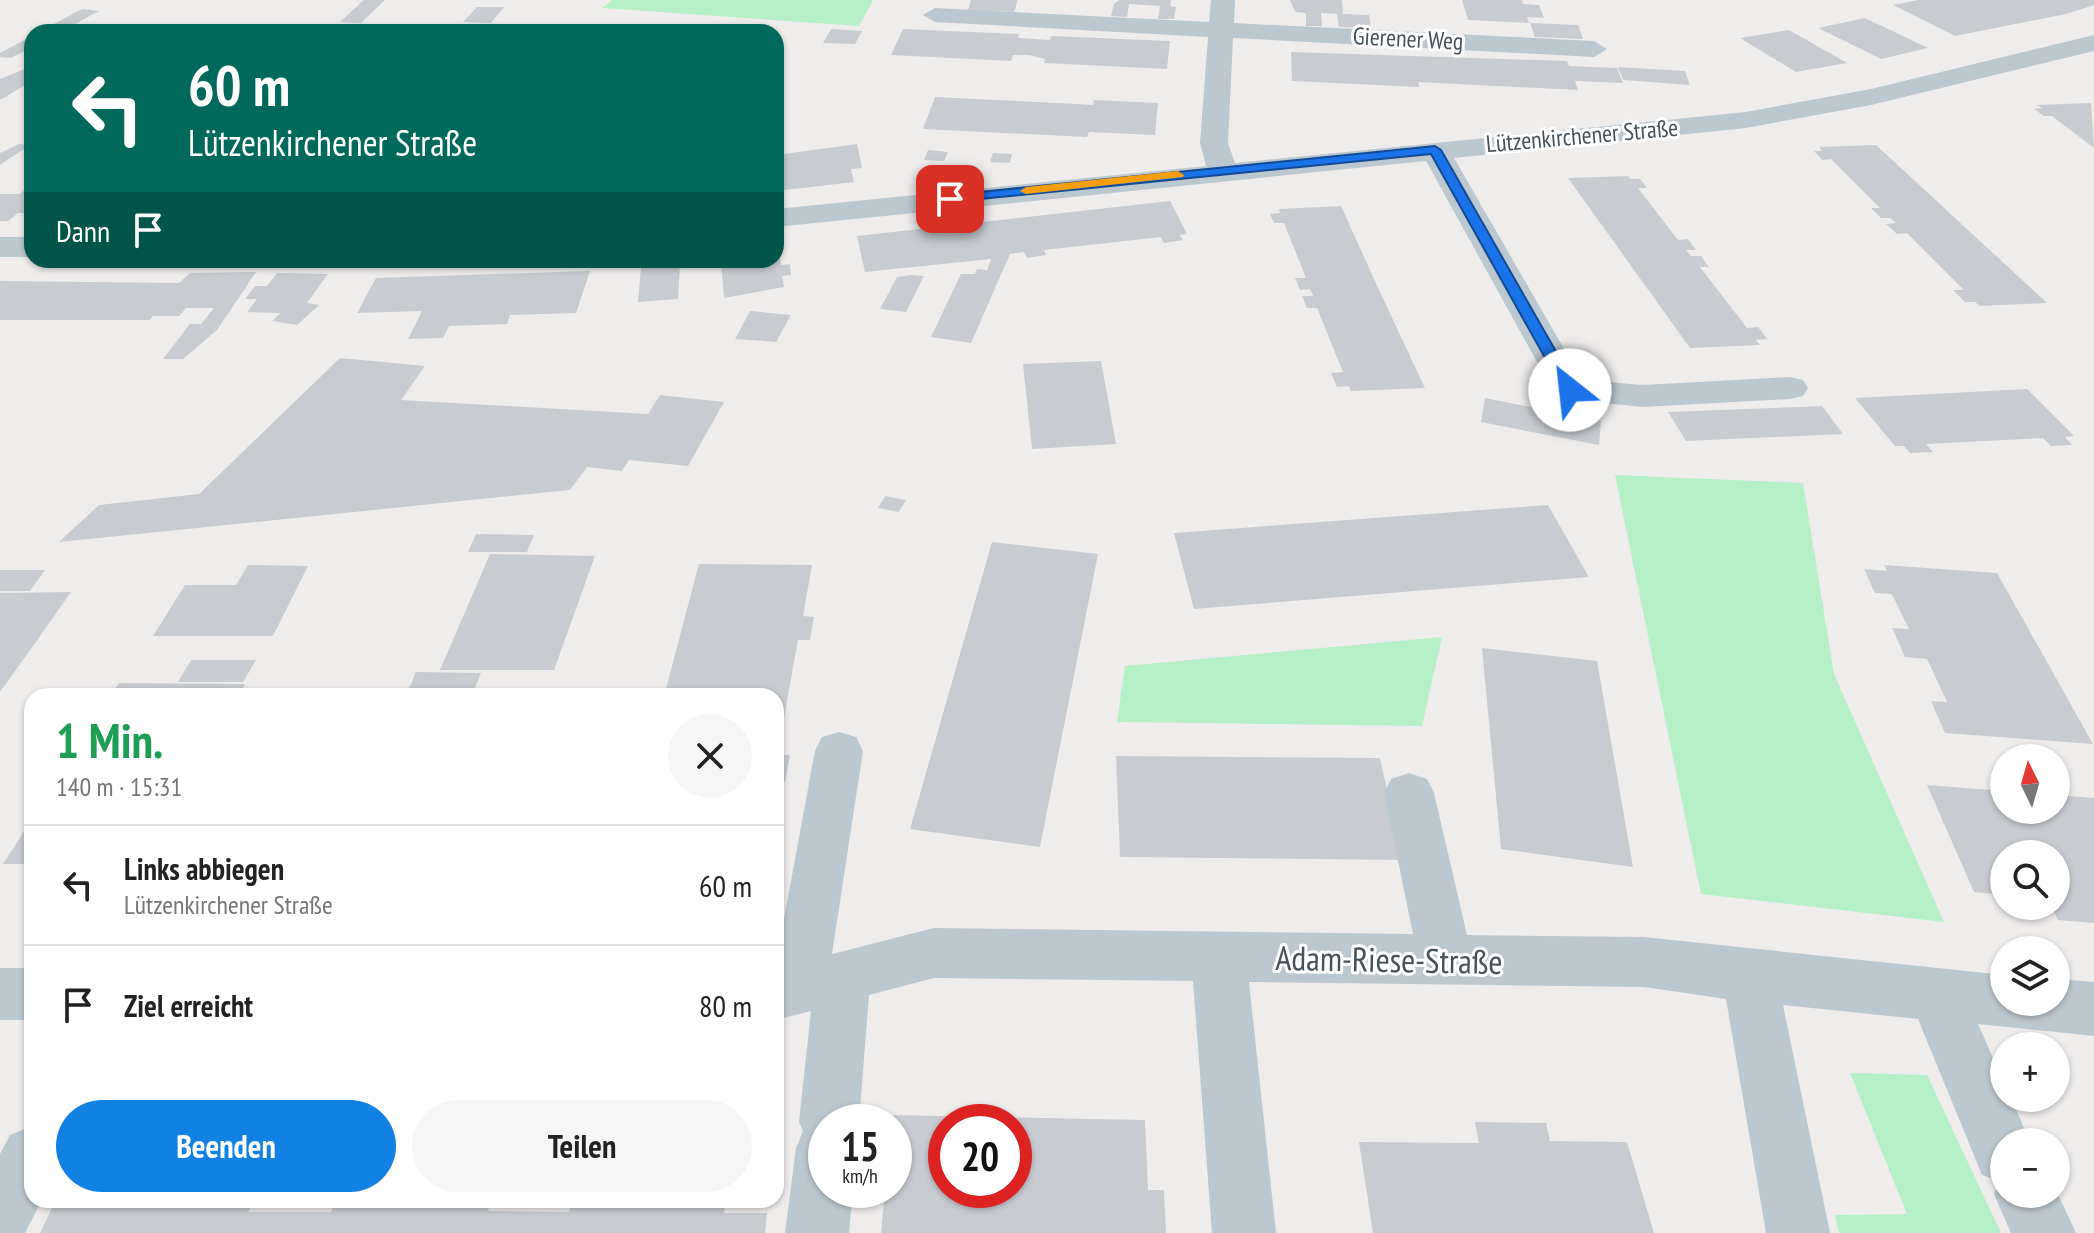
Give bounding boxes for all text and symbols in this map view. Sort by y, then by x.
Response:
street label: Gierener Weg [1352,20,1464,57]
text: 60 m [188,49,290,121]
icon: left [56,56,160,160]
street label: Lützenkirchener Straße [1485,112,1679,159]
text: Lützenkirchener Straße [188,119,477,166]
pin [916,165,984,233]
icon: arrive [928,177,972,221]
icon: arrive [126,208,170,252]
text: Dann [56,211,110,250]
position arrow [1528,348,1612,432]
text: 1 Min. [56,709,163,771]
button: close [668,714,752,798]
north arrow [1990,744,2070,824]
map controls [1990,744,2070,1208]
text: 140 m · 15:31 [56,770,182,803]
button: search [1990,840,2070,920]
text: Links abbiegen [124,849,284,888]
icon: left [56,863,100,907]
text: 60 m [699,866,752,905]
text: Lützenkirchener Straße [124,888,333,921]
street label: Adam-Riese-Straße [1275,935,1503,983]
button: layers [1990,936,2070,1016]
icon: arrive [56,983,100,1027]
text: Ziel erreicht [124,986,253,1025]
text: 80 m [699,986,752,1025]
button: + [1990,1032,2070,1112]
button: Beenden [56,1100,396,1192]
button: Teilen [412,1100,752,1192]
speed limit sign: 20 [928,1104,1032,1208]
text: 15 [841,1120,879,1172]
button: − [1990,1128,2070,1208]
text: km/h [842,1163,878,1189]

